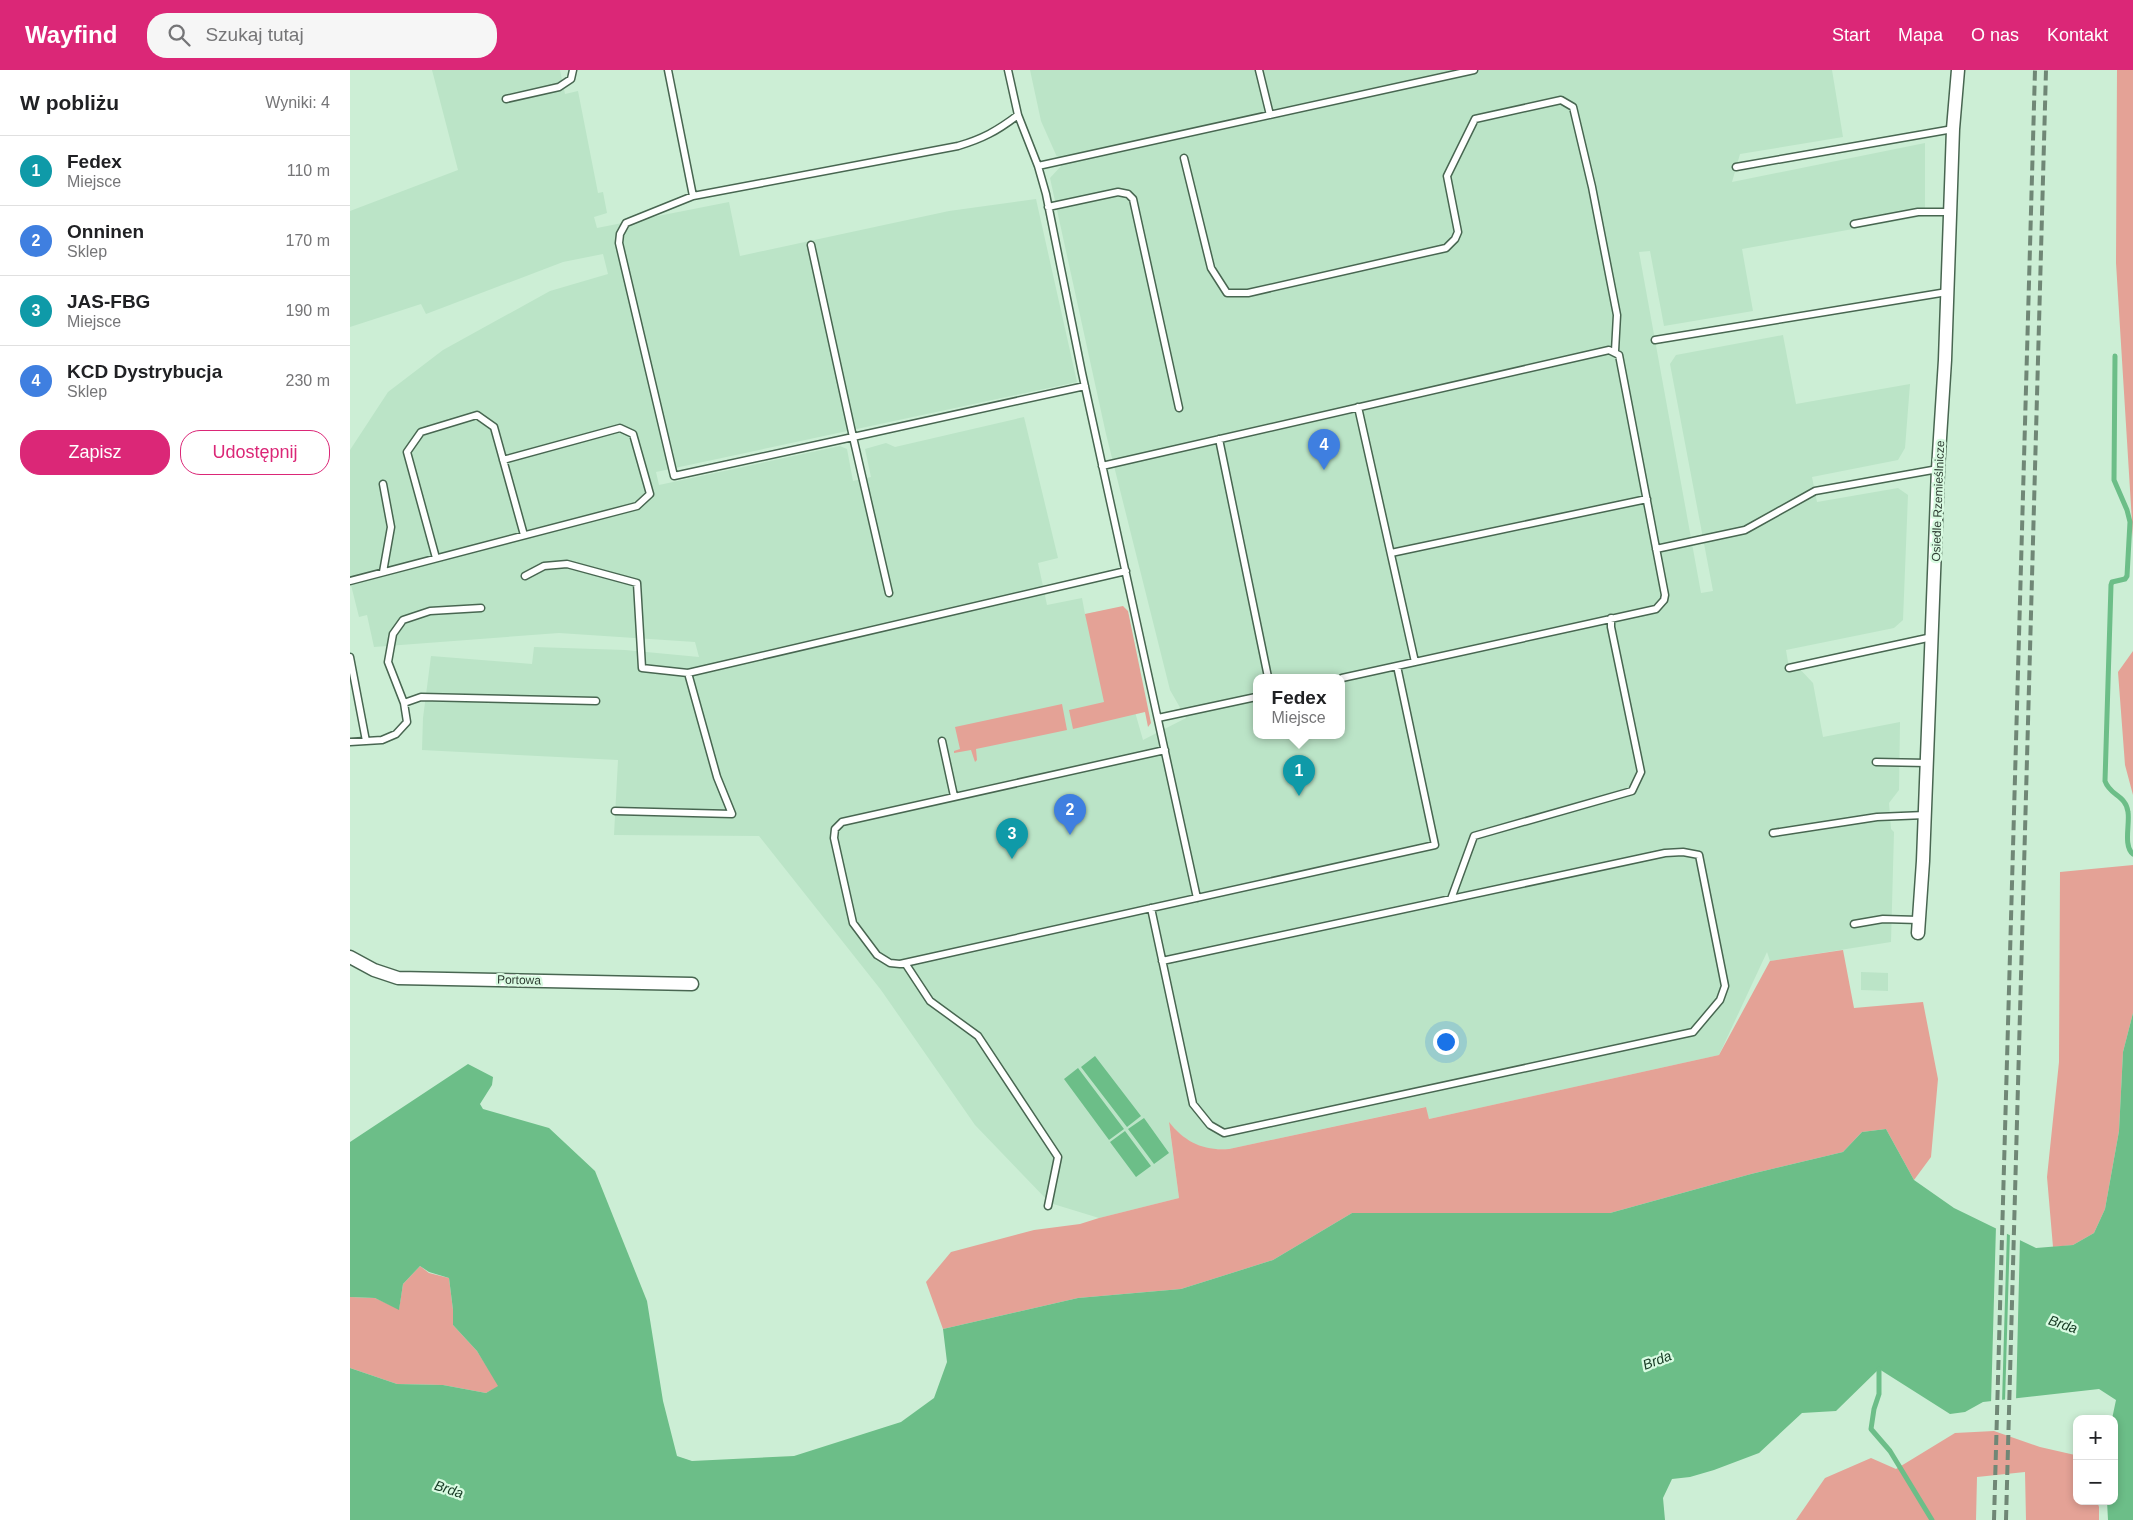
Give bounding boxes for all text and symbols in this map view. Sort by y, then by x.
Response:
search box [147,13,497,58]
text: Wayfind [25,21,117,48]
icon: search [165,21,193,49]
text: Szukaj tutaj [205,24,304,45]
text: Start [1832,25,1870,45]
text: Mapa [1898,25,1943,45]
text: O nas [1971,25,2019,45]
text: Kontakt [2047,25,2108,45]
text: W pobliżu [20,91,119,114]
text: Wyniki: 4 [265,94,330,111]
text: Fedex [67,151,122,172]
text: 1 [32,162,40,179]
text: 110 m [287,162,330,179]
text: Miejsce [67,173,121,190]
text: Onninen [67,221,144,242]
text: 2 [32,232,40,249]
text: 170 m [286,232,330,249]
text: Sklep [67,243,107,260]
text: JAS-FBG [67,291,150,312]
text: 3 [32,302,40,319]
text: 190 m [286,302,330,319]
text: Miejsce [67,313,121,330]
text: KCD Dystrybucja [67,361,222,382]
text: 4 [32,372,40,389]
text: 230 m [286,372,330,389]
text: Sklep [67,383,107,400]
pin: 4 [1308,429,1340,470]
button: Zapisz [20,430,170,475]
button: Udostępnij [180,430,330,475]
street label: Osiedle Rzemieślnicze [1929,440,1947,562]
popup [1253,674,1345,739]
text: Fedex [1272,687,1326,708]
text: Miejsce [1272,709,1326,726]
pin: 1 [1283,755,1315,796]
pin: 2 [1054,794,1086,835]
pin: 3 [996,818,1028,859]
street label: Portowa [497,973,541,987]
your location [1433,1029,1459,1055]
water label: Brda [2046,1312,2080,1336]
water label: Brda [1640,1347,1674,1373]
map controls [2073,1415,2118,1505]
button: + [2073,1415,2118,1460]
button: − [2073,1460,2118,1505]
water label: Brda [432,1477,466,1501]

